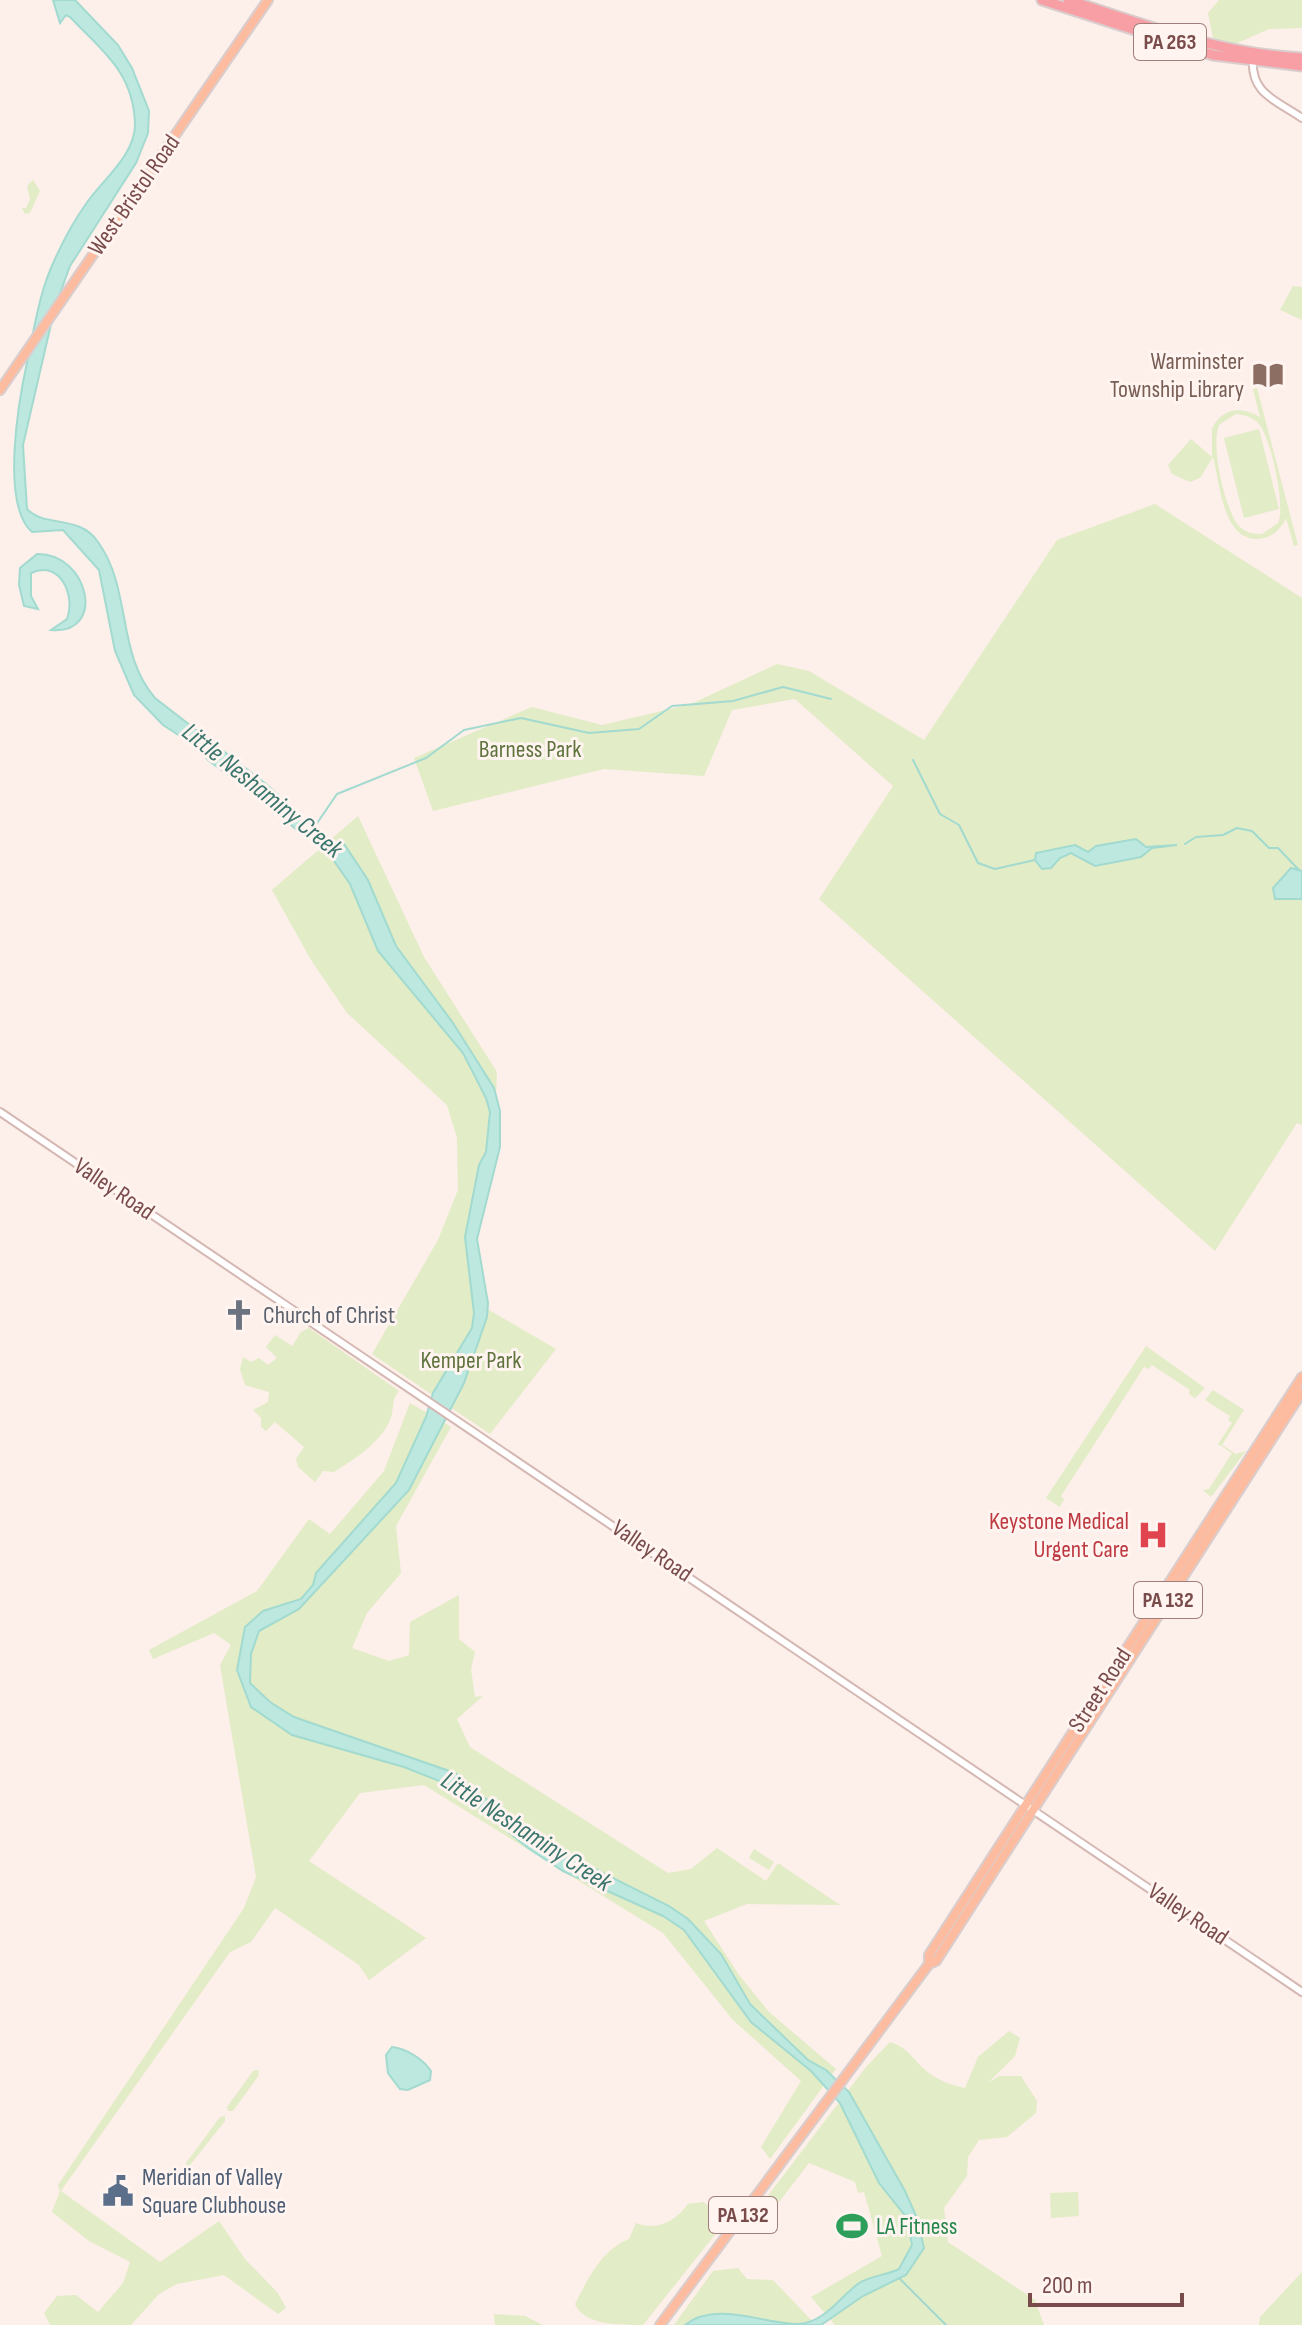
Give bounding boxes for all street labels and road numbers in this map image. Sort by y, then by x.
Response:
road number: PA 263 [1134,24,1206,60]
street label: West Bristol Road [82,129,186,261]
street label: Valley Road [68,1152,160,1226]
street label: Valley Road [606,1514,698,1588]
road number: PA 132 [1134,1582,1202,1618]
street label: Street Road [1062,1642,1138,1738]
street label: Valley Road [1142,1877,1234,1951]
road number: PA 132 [709,2197,777,2233]

